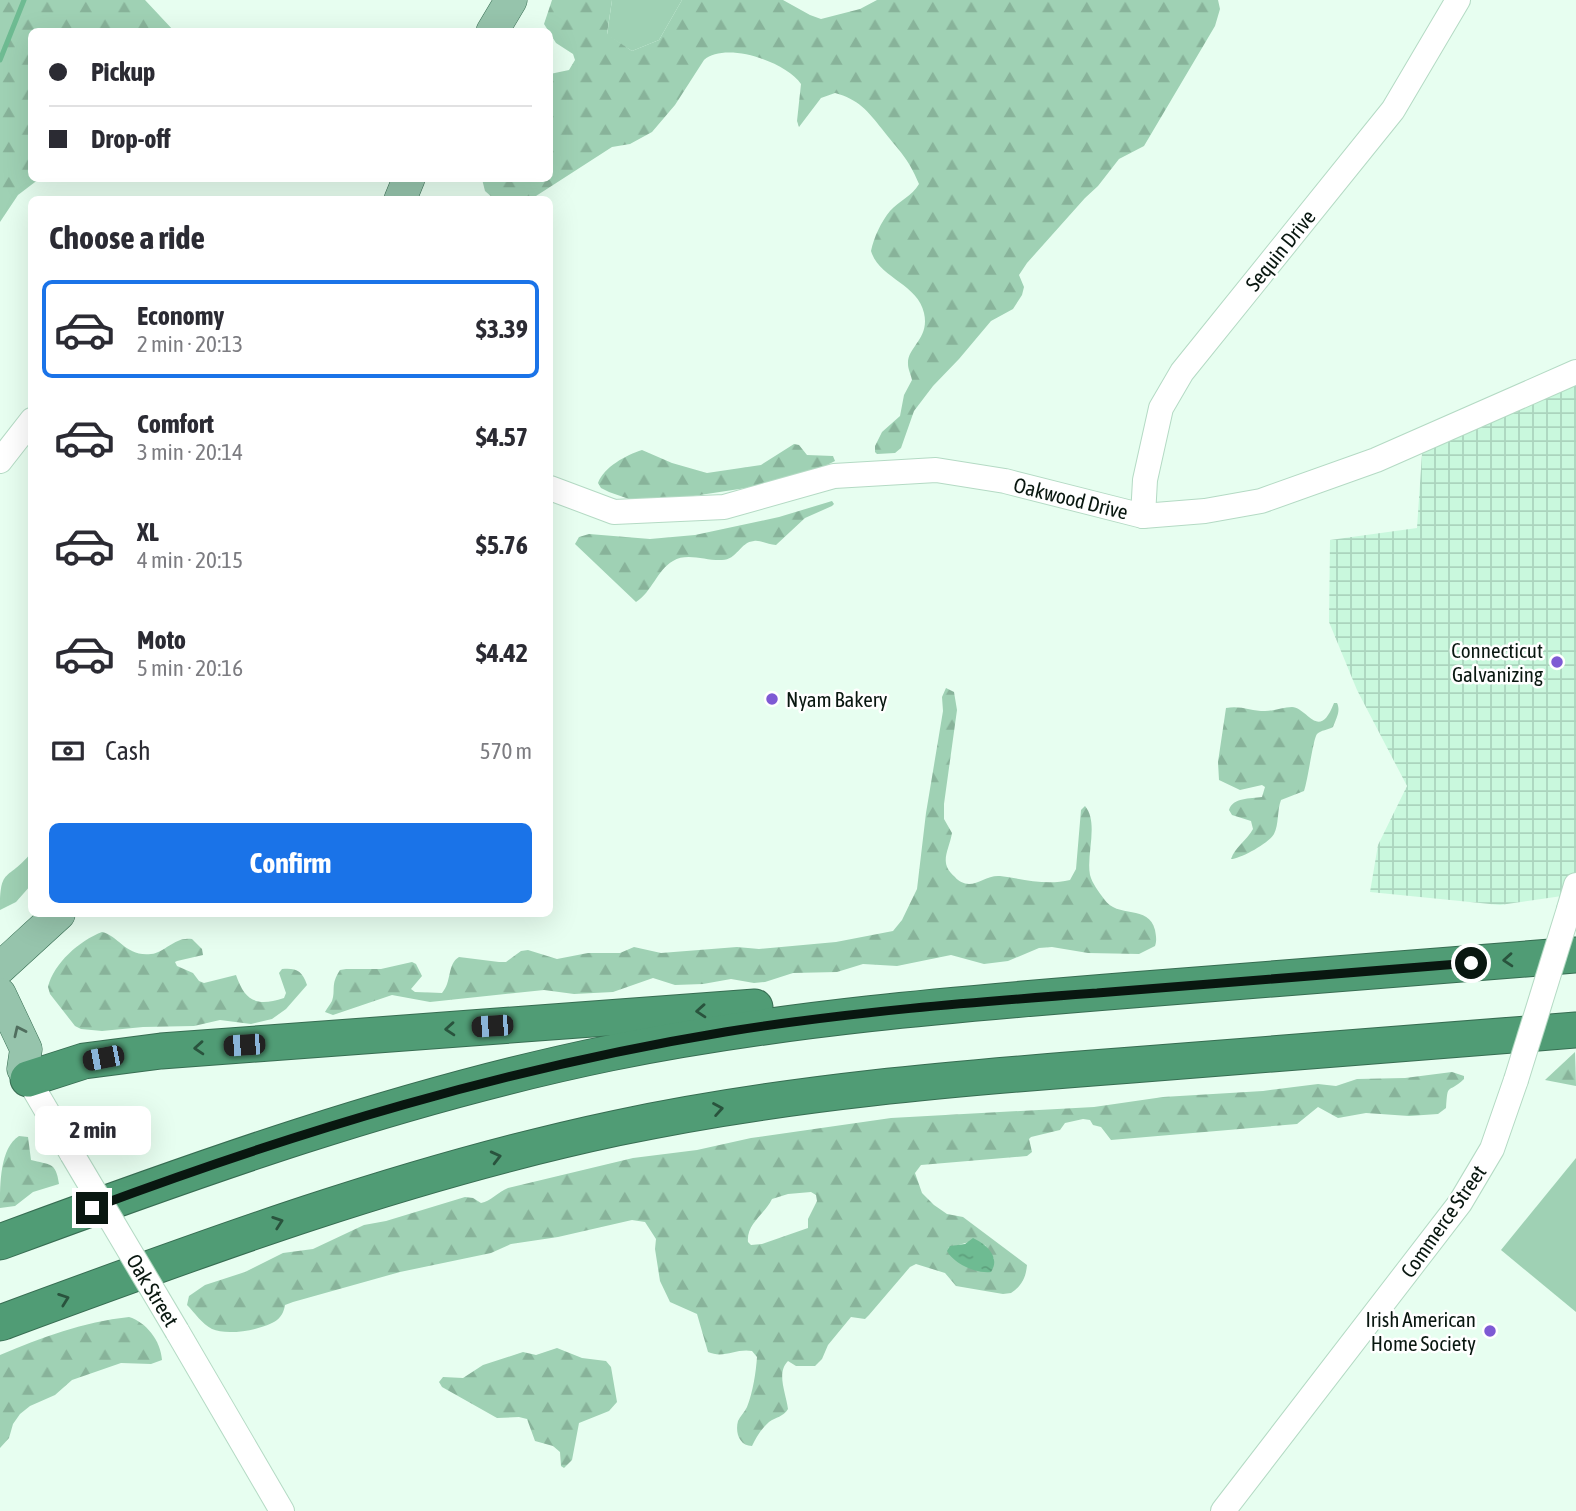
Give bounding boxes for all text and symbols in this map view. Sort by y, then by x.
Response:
text: Pickup [91,57,155,87]
text: Drop-off [91,124,171,154]
street label: Sequin Drive [1240,205,1320,295]
text: Choose a ride [49,219,205,256]
icon: car [53,298,116,361]
text: Economy [137,301,224,331]
text: $3.39 [476,314,528,344]
text: 2 min · 20:13 [137,331,243,357]
icon: car [53,406,116,469]
text: Comfort [137,409,214,439]
text: $4.57 [476,422,528,452]
text: 3 min · 20:14 [137,439,243,465]
street label: Oakwood Drive [1011,472,1131,524]
icon: car [53,514,116,577]
text: XL [137,517,159,547]
text: $5.76 [476,530,528,560]
text: 4 min · 20:15 [137,547,243,573]
icon: car [53,622,116,685]
text: Moto [137,625,186,655]
text: $4.42 [476,638,528,668]
place label: Connecticut Galvanizing [1451,638,1543,686]
marker: Connecticut Galvanizing [1549,654,1565,670]
text: 5 min · 20:16 [137,655,243,681]
place label: Nyam Bakery [786,687,888,711]
marker: Nyam Bakery [764,691,780,707]
icon: cash [49,732,87,770]
text: Cash [105,736,151,766]
text: 570 m [480,738,532,764]
button: Confirm [49,823,532,903]
route start [1455,947,1487,979]
one-way arrow [1502,952,1513,967]
one-way arrow [695,1003,706,1018]
car [471,1014,514,1038]
one-way arrow [444,1021,455,1036]
one-way arrow [13,1026,27,1038]
car [223,1033,266,1057]
one-way arrow [193,1040,204,1055]
car [81,1044,126,1072]
one-way arrow [712,1102,724,1117]
callout: 2 min [34,1106,150,1156]
text: 2 min [70,1117,116,1143]
one-way arrow [490,1151,502,1165]
street label: Commerce Street [1395,1160,1491,1282]
route end [76,1192,108,1224]
one-way arrow [271,1216,283,1230]
street label: Oak Street [122,1249,184,1331]
one-way arrow [58,1294,70,1308]
place label: Irish American Home Society [1365,1307,1476,1355]
marker: Irish American Home Society [1482,1323,1498,1339]

